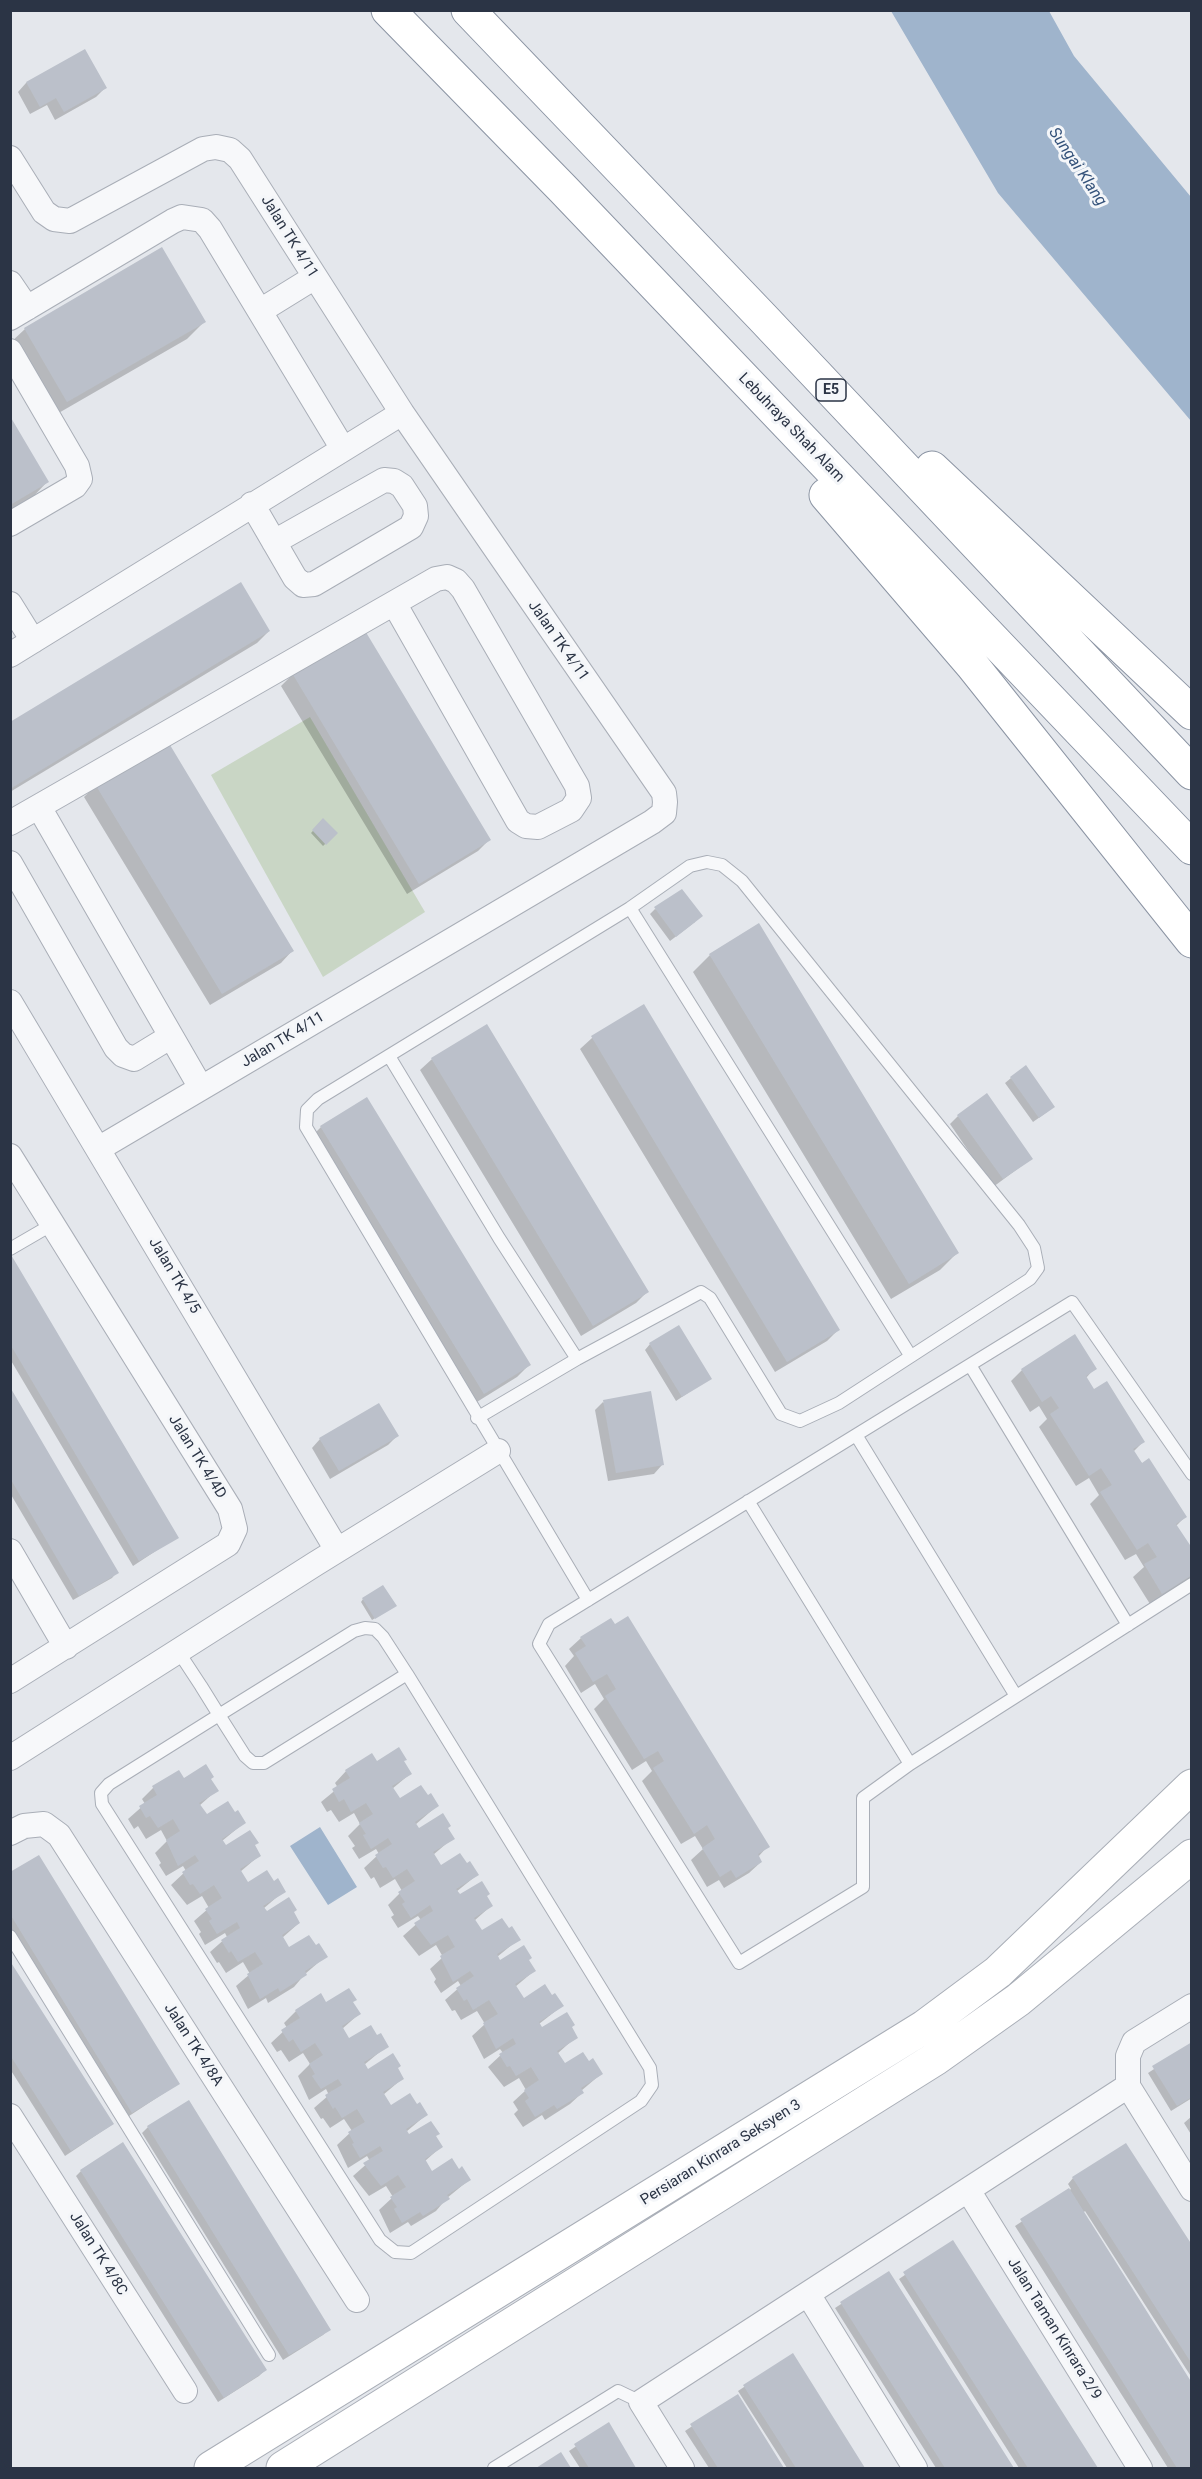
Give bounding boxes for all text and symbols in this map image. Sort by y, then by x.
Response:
water label: Sungai Klang [1044,124,1110,210]
street label: Jalan TK 4/11 [257,192,321,282]
street label: Lebuhraya Shah Alam [734,370,848,486]
road number: E5 [816,379,846,401]
street label: Jalan TK 4/11 [524,597,592,685]
street label: Jalan TK 4/11 [238,1008,328,1072]
street label: Jalan TK 4/5 [144,1235,204,1317]
street label: Jalan TK 4/4D [164,1412,230,1502]
street label: Jalan TK 4/8A [160,2000,226,2090]
street label: Persiaran Kinrara Seksyen 3 [638,2096,804,2210]
street label: Jalan TK 4/8C [65,2209,131,2299]
street label: Jalan Taman Kinrara 2/9 [1003,2255,1105,2403]

